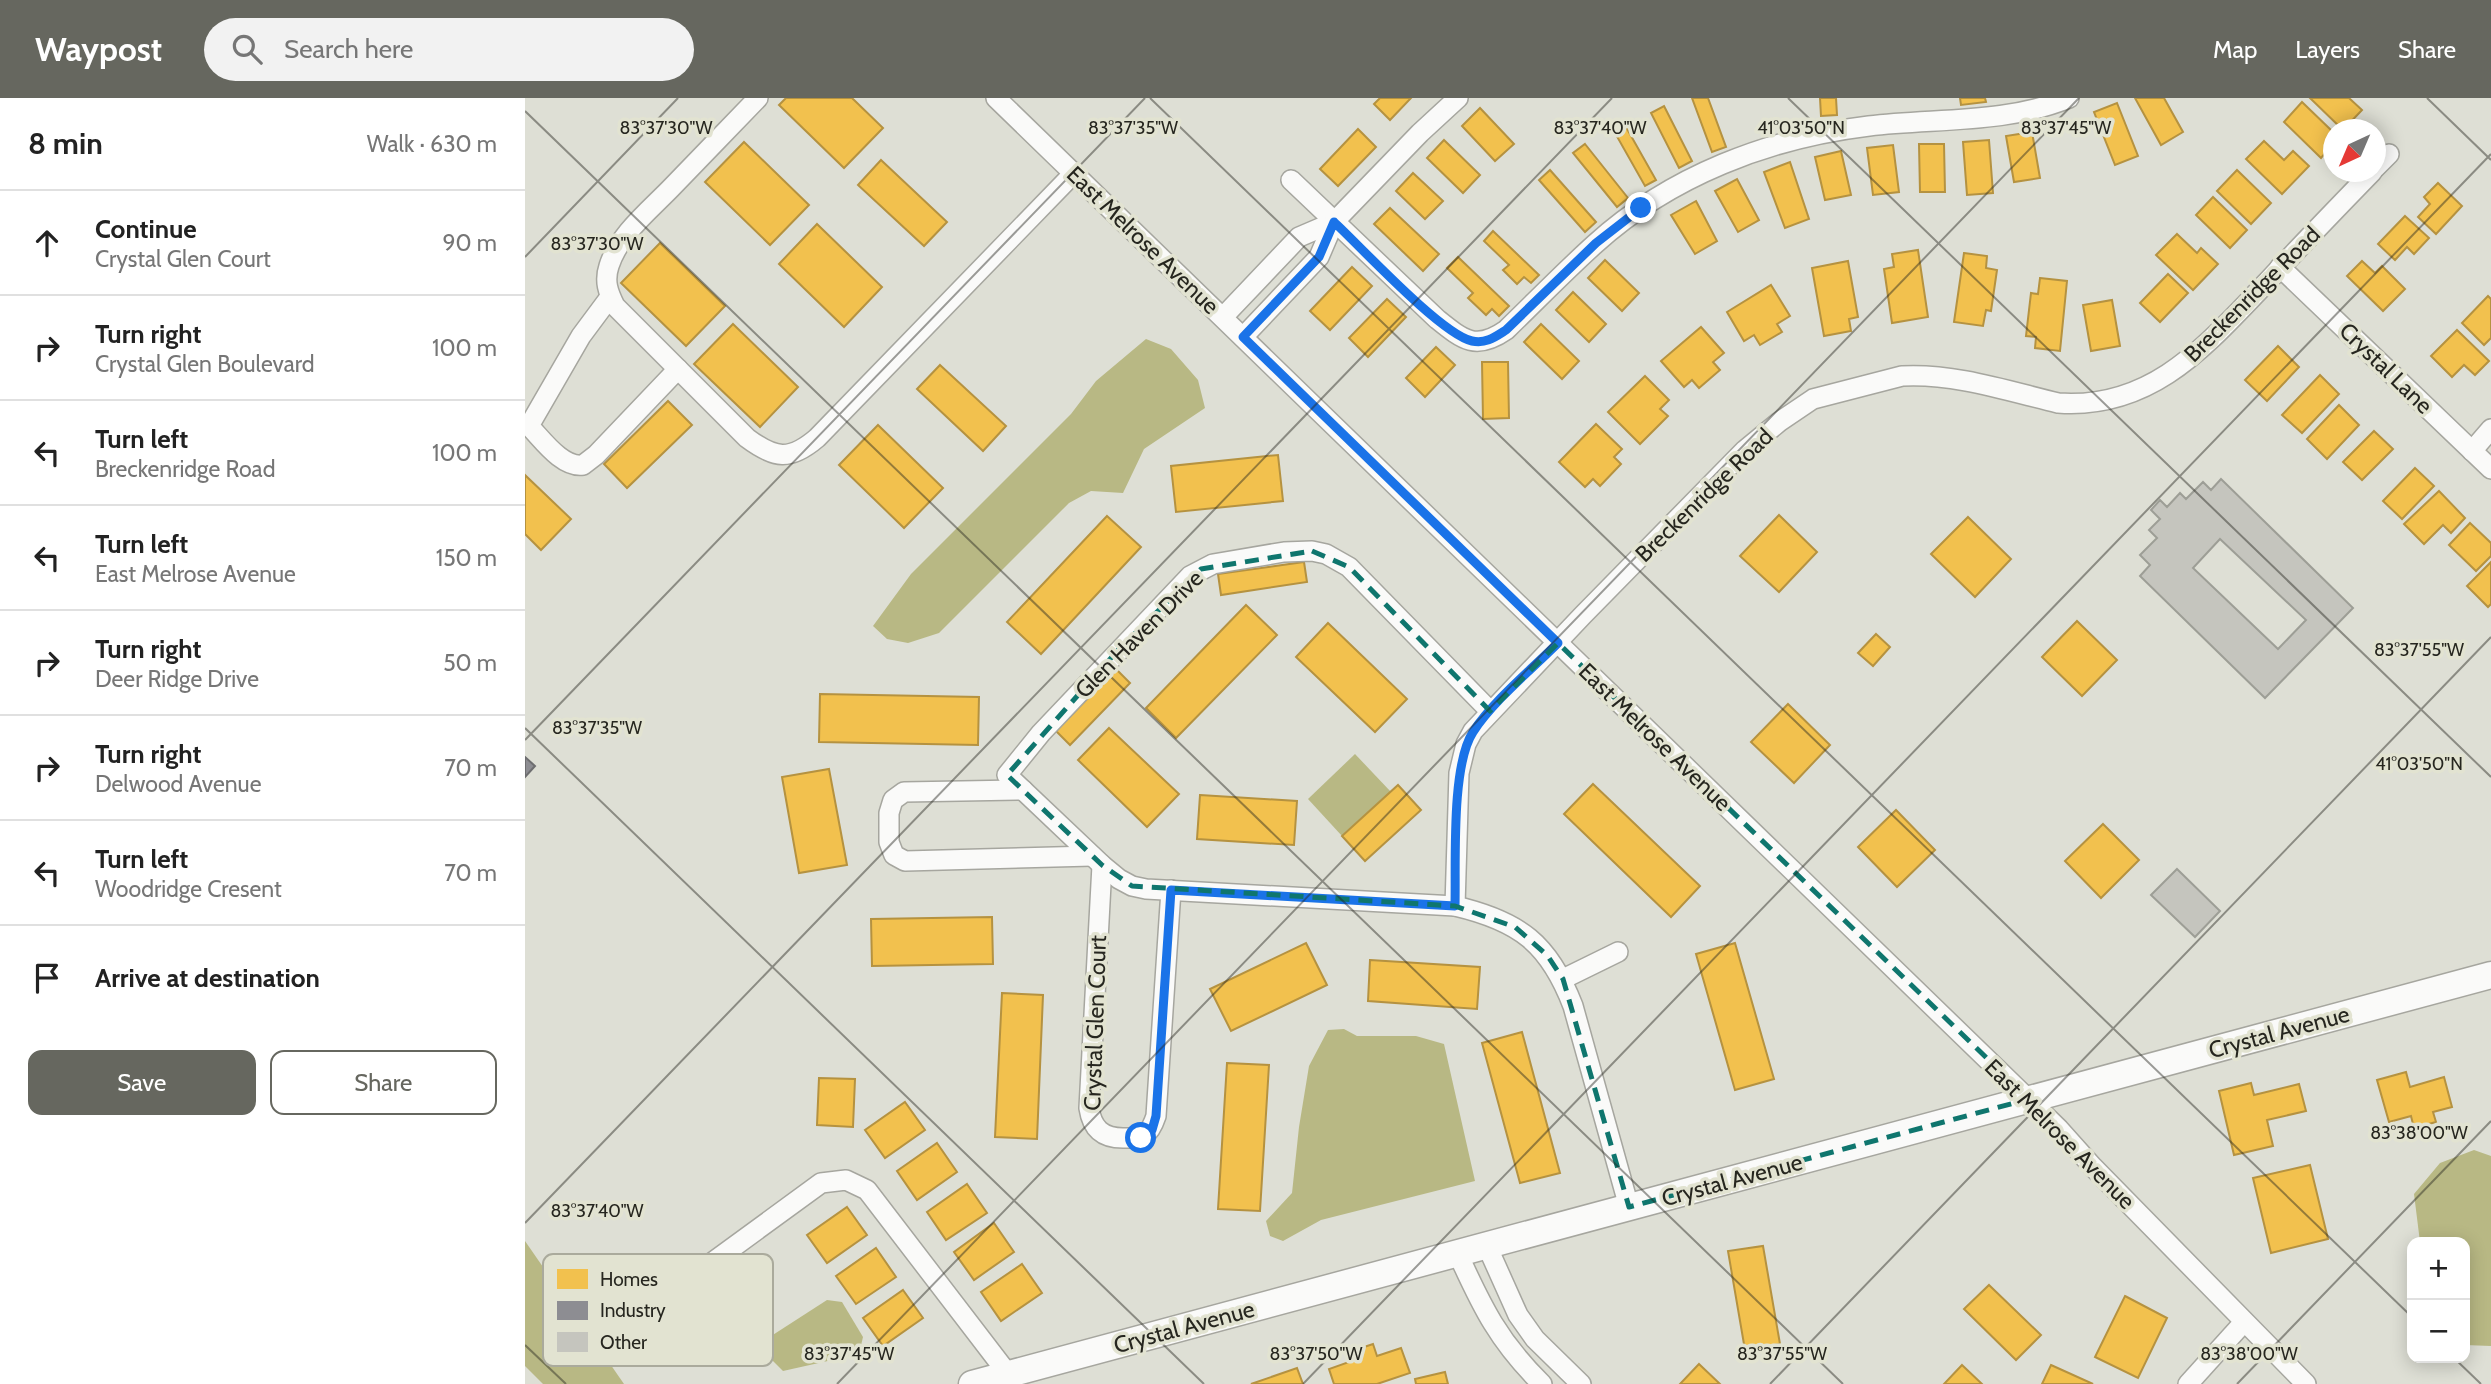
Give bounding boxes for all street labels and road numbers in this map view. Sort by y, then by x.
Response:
street label: East Melrose Avenue [1061,160,1225,320]
street label: Breckenridge Road [2178,220,2326,368]
street label: Crystal Lane [2334,317,2439,420]
street label: Breckenridge Road [1629,422,1779,568]
street label: Glen Haven Drive [1069,564,1209,704]
street label: East Melrose Avenue [1573,657,1737,817]
street label: Crystal Glen Court [1078,934,1112,1111]
street label: Crystal Avenue [2206,1000,2353,1064]
street label: East Melrose Avenue [1979,1053,2141,1215]
street label: Crystal Avenue [1659,1148,1806,1212]
street label: Crystal Avenue [1111,1295,1258,1359]

